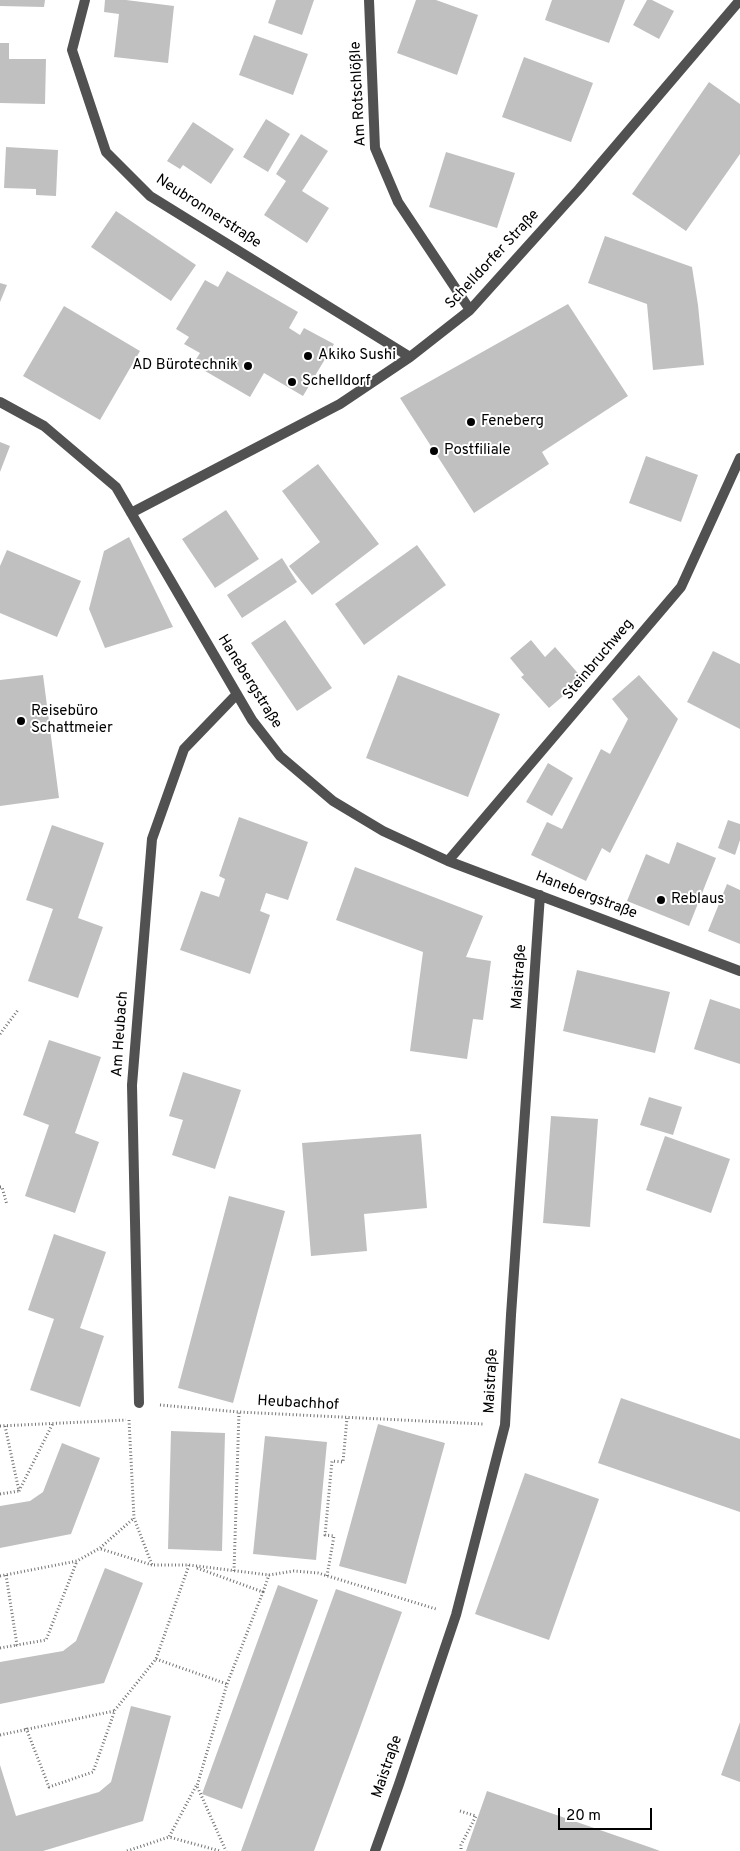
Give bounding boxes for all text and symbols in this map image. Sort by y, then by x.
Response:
street label: Am Rotschlößle [347,41,371,147]
street label: Neubronnerstraße [152,171,264,253]
street label: Schelldorfer Straße [442,207,544,313]
place label: Akiko Sushi [318,347,396,365]
marker: Akiko Sushi [302,350,314,362]
place label: AD Bürotechnik [132,357,238,375]
marker: AD Bürotechnik [242,360,254,372]
place label: Schelldorf [302,373,370,391]
marker: Schelldorf [286,376,298,388]
place label: Feneberg [481,413,544,431]
marker: Feneberg [465,416,477,428]
place label: Postfiliale [444,442,511,460]
marker: Postfiliale [428,445,440,457]
street label: Steinbruchweg [560,616,638,704]
street label: Hanebergstraße [213,632,285,732]
place label: Reisebüro Schattmeier [31,703,113,738]
marker: Reisebüro Schattmeier [15,715,27,727]
street label: Hanebergstraße [533,868,639,924]
place label: Reblaus [671,891,724,909]
marker: Reblaus [655,894,667,906]
street label: Maistraße [509,944,531,1010]
street label: Am Heubach [109,990,133,1078]
street label: Maistraße [481,1348,503,1414]
street label: Heubachhof [257,1393,339,1415]
street label: Maistraße [369,1733,407,1801]
scale bar [560,1798,654,1830]
text: 20 m [566,1807,601,1826]

